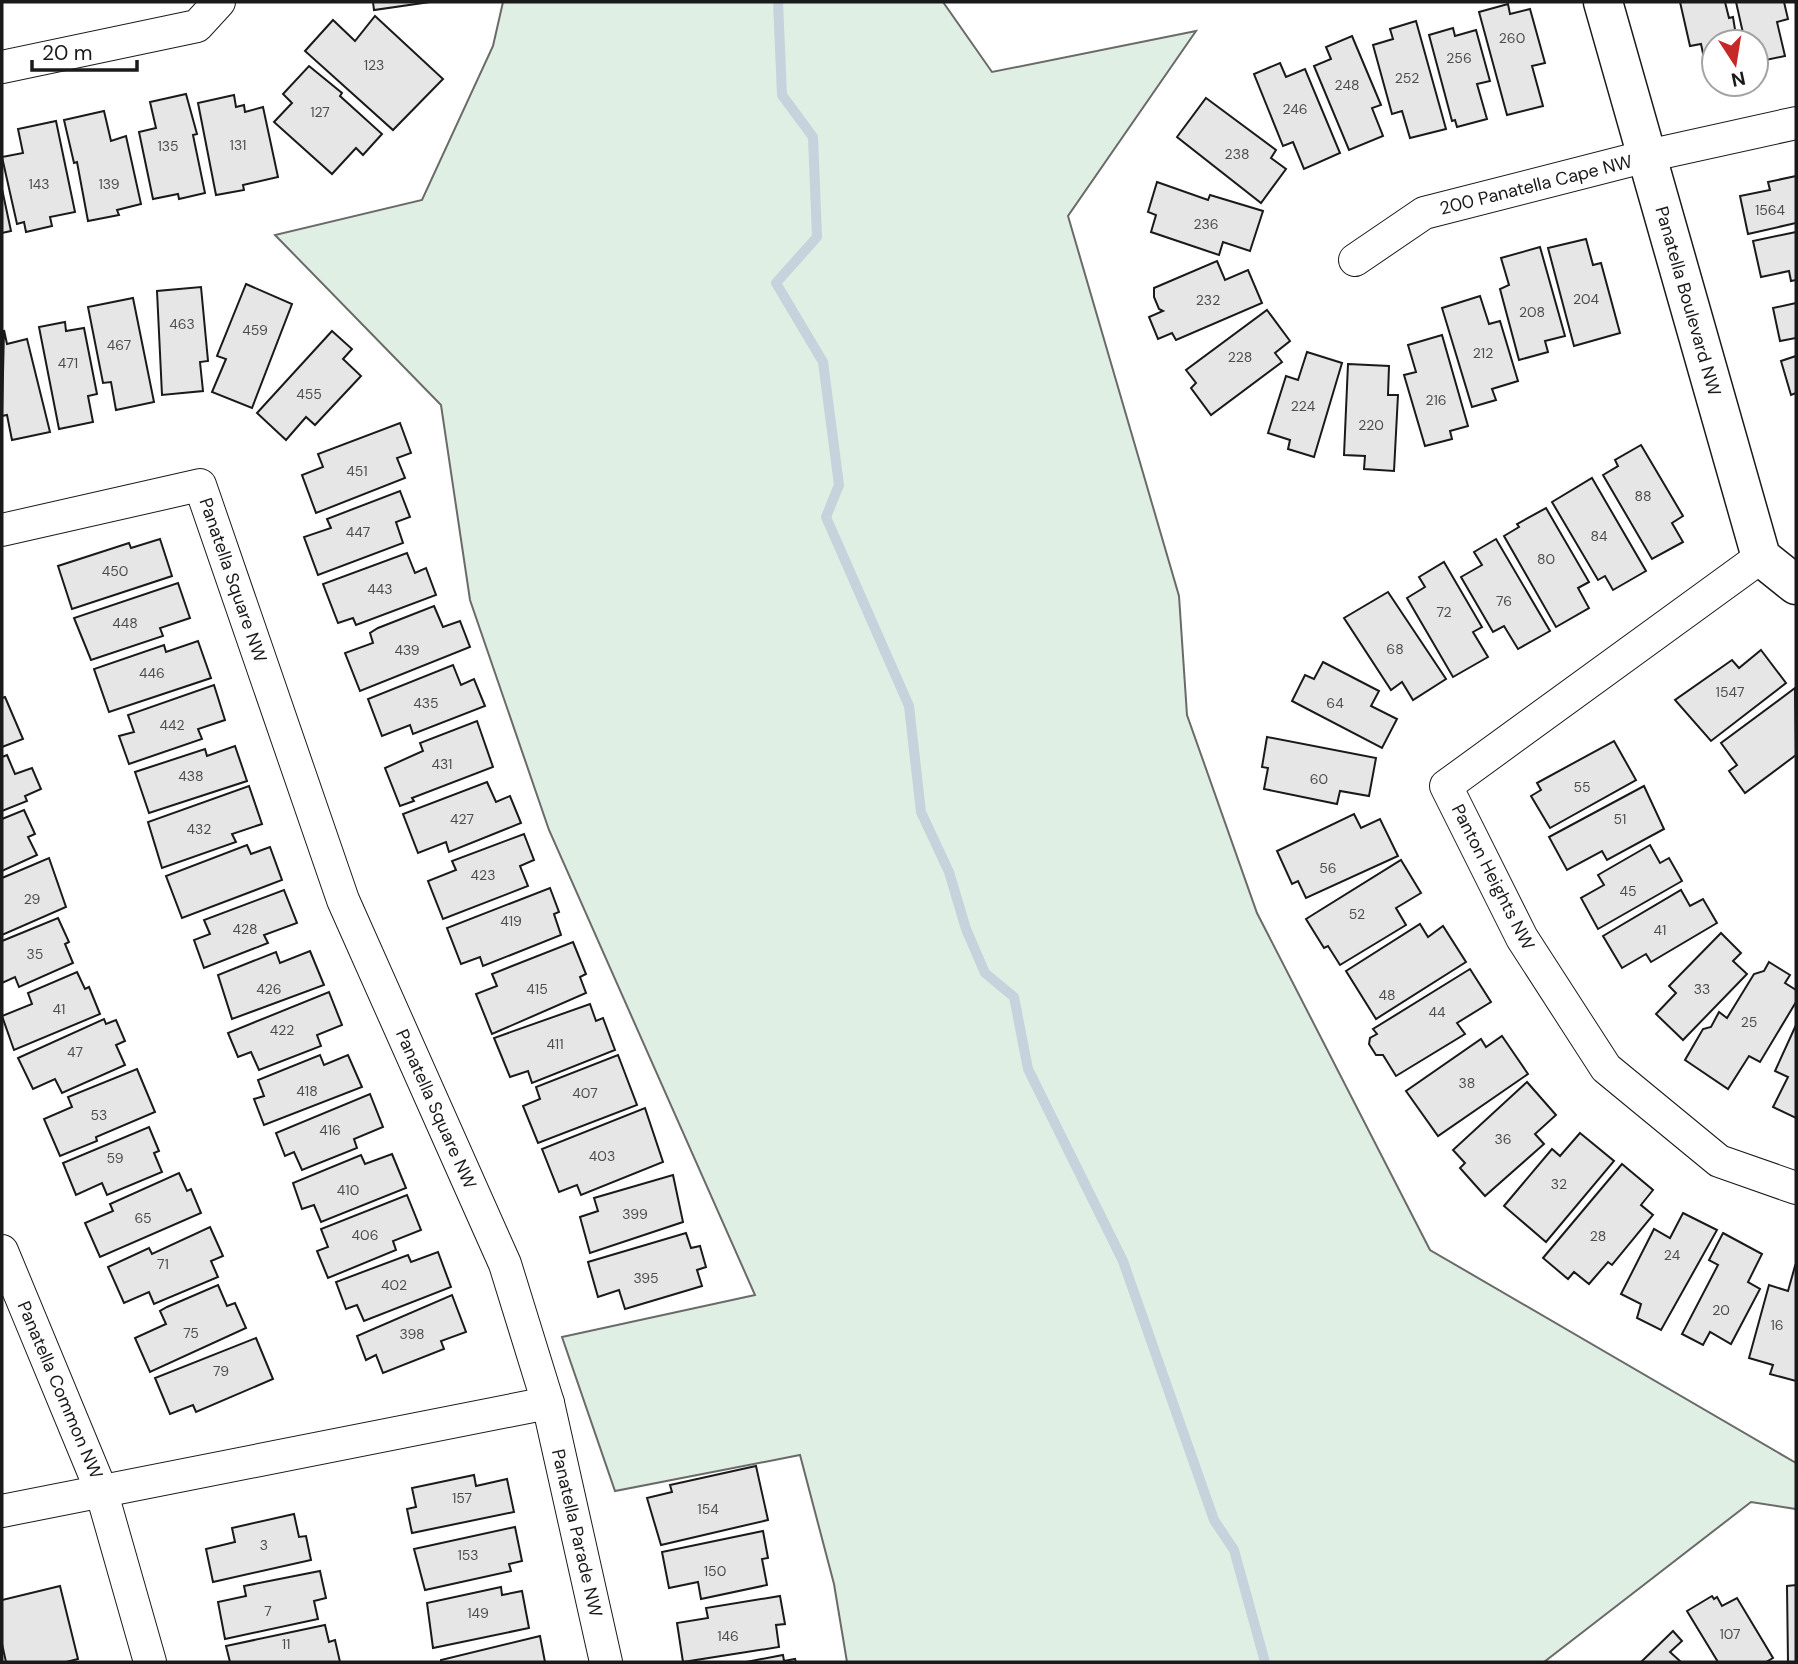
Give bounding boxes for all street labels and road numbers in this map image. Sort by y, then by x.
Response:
street label: 200 Panatella Cape NW [1437,149,1635,221]
street label: Panatella Boulevard NW [1649,203,1727,399]
street label: Panatella Square NW [194,495,272,665]
street label: Panton Heights NW [1446,800,1540,954]
street label: Panatella Square NW [390,1025,482,1193]
street label: Panatella Common NW [12,1298,108,1482]
street label: Panatella Parade NW [546,1447,608,1619]

